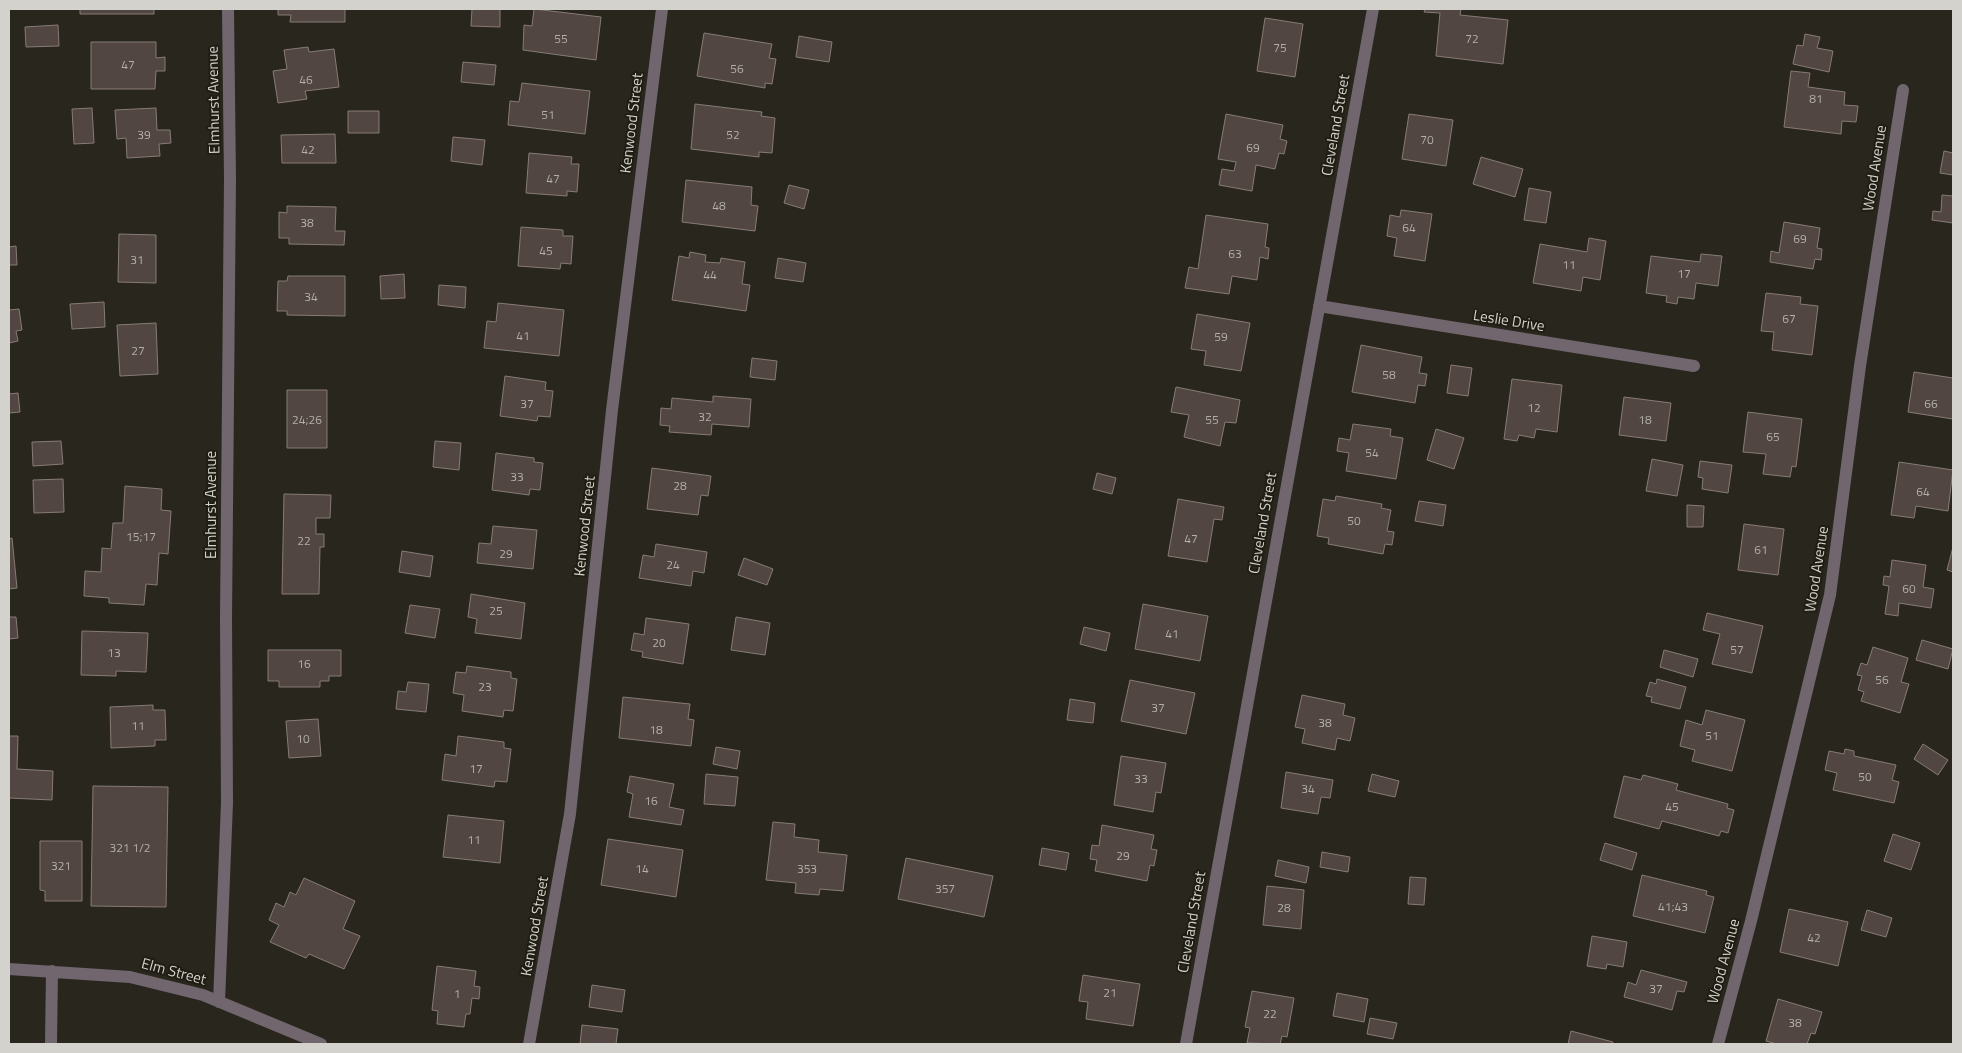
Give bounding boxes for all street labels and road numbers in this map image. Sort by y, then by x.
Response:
street label: Elmhurst Avenue [201,46,225,154]
street label: Kenwood Street [613,71,649,175]
street label: Cleveland Street [1315,72,1355,178]
street label: Wood Avenue [1856,123,1892,213]
street label: Leslie Drive [1472,303,1546,337]
street label: Elmhurst Avenue [199,451,222,559]
street label: Cleveland Street [1242,470,1282,576]
street label: Kenwood Street [567,474,601,577]
street label: Wood Avenue [1798,524,1834,614]
street label: Cleveland Street [1171,869,1211,975]
street label: Kenwood Street [514,874,554,978]
street label: Wood Avenue [1701,916,1745,1006]
street label: Elm Street [139,951,210,991]

